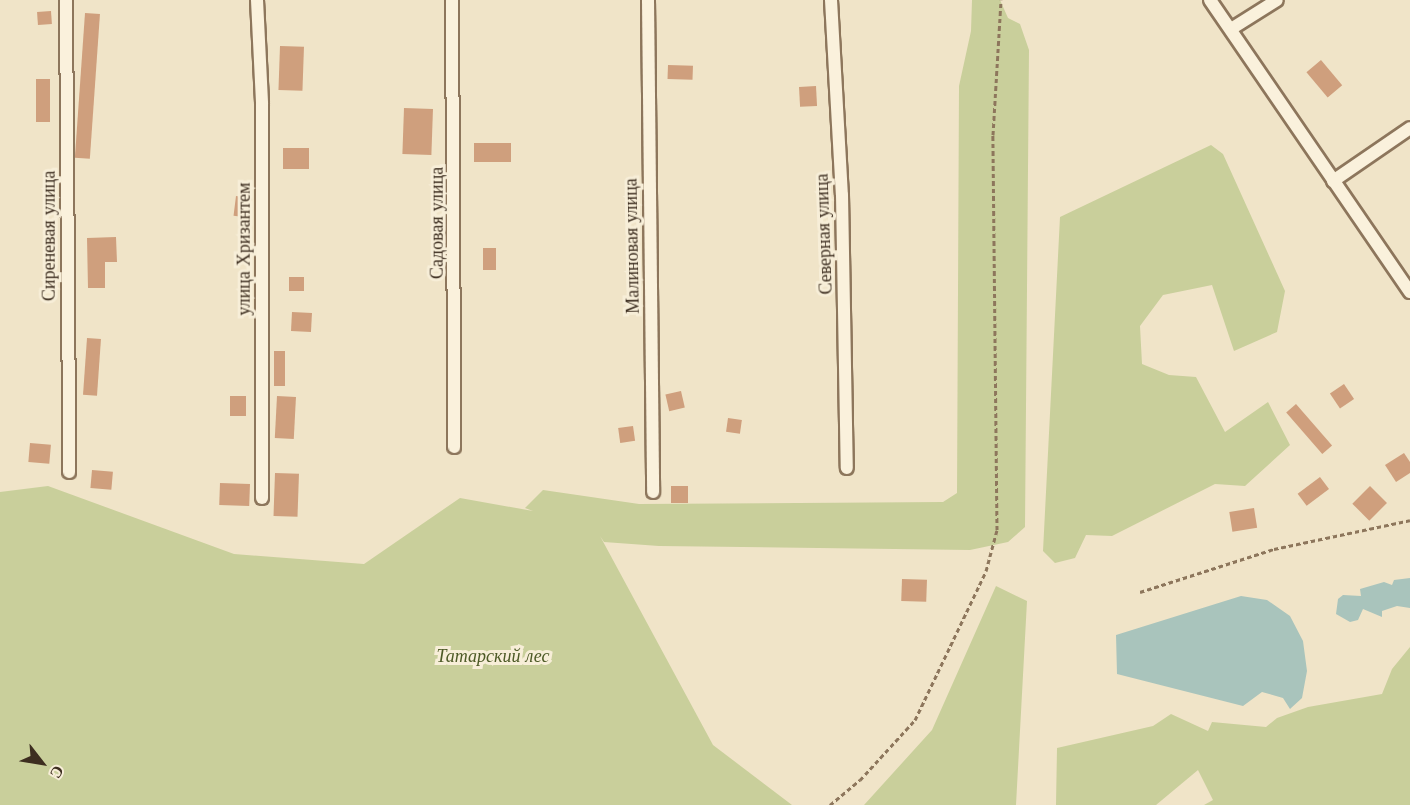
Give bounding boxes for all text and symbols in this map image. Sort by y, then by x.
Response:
street label: Садовая улица [426,167,448,279]
street label: Сиреневая улица [38,171,60,301]
street label: Северная улица [811,173,837,295]
street label: Малиновая улица [620,178,644,314]
street label: улица Хризантем [233,182,255,316]
park label: Татарский лес [437,645,549,667]
north arrow [12,733,72,793]
text: С [46,762,69,782]

